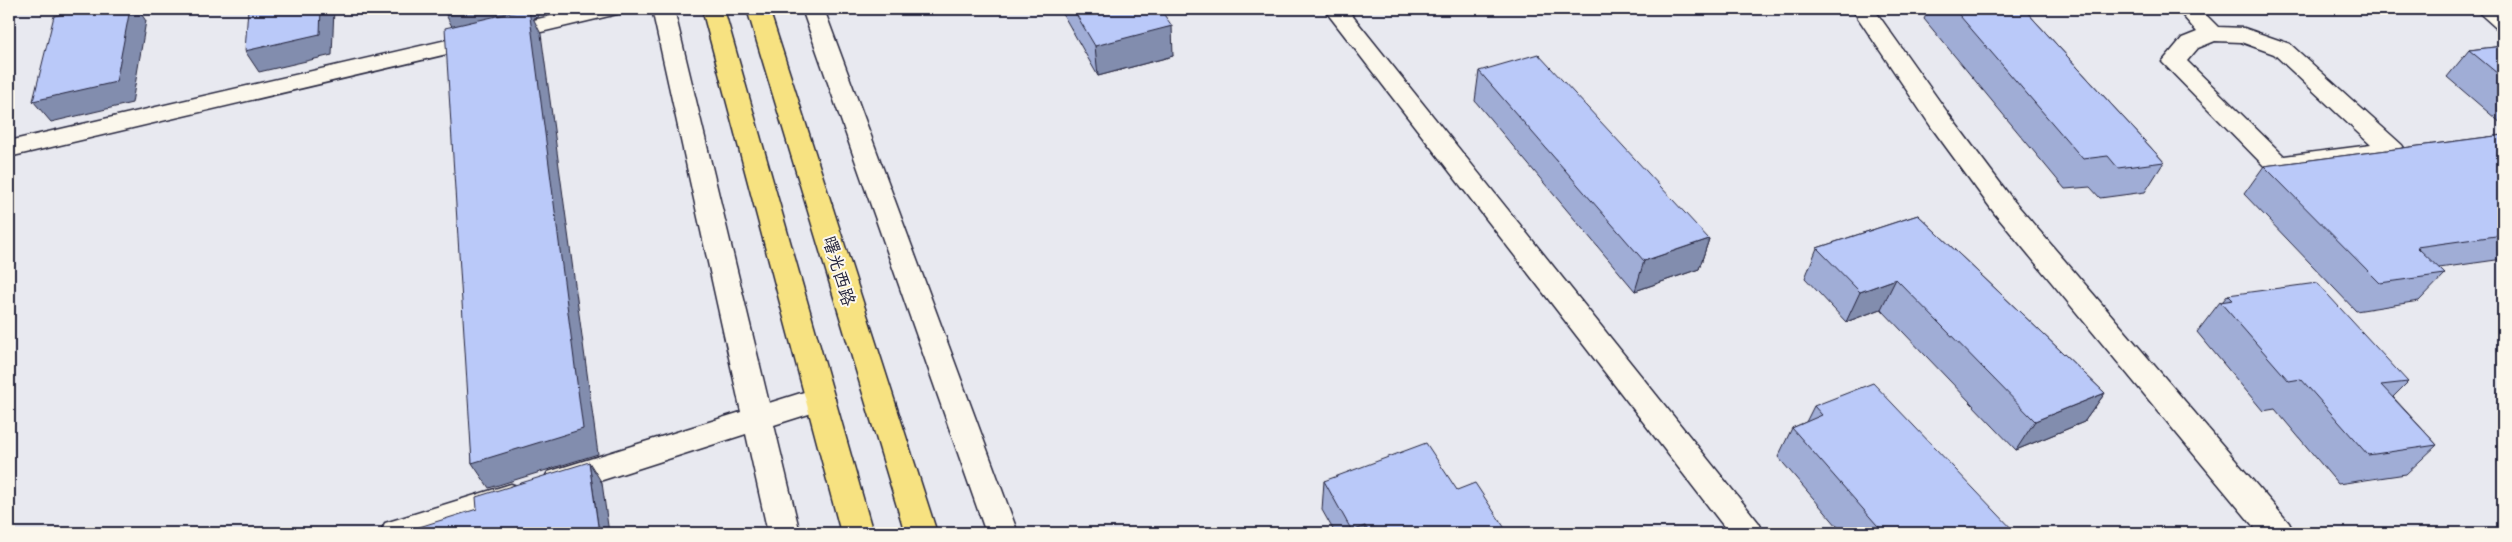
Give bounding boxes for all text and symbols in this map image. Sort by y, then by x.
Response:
street label: 曙光西路 [816,233,861,309]

